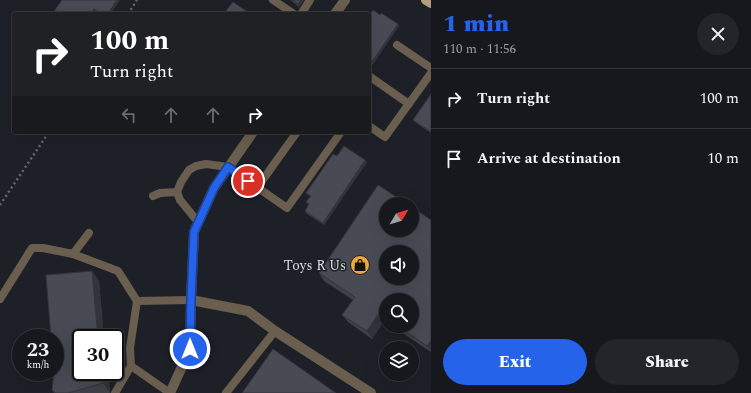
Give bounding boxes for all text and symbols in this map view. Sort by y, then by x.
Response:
text: 1 min [443,6,509,42]
button: close [697,13,739,55]
text: 100 m [90,19,169,62]
icon: right [24,28,76,80]
text: 110 m · 11:56 [443,39,516,59]
text: Turn right [90,58,173,85]
text: Turn right [477,87,550,110]
text: 100 m [700,87,739,110]
icon: right [443,88,465,110]
icon: left [118,104,140,126]
icon: ahead [160,104,182,126]
icon: ahead [202,104,224,126]
icon: right [244,104,266,126]
text: Arrive at destination [477,147,621,170]
text: 10 m [707,147,739,170]
icon: arrive [443,148,465,170]
pin [231,164,265,198]
icon: arrive [237,170,259,192]
north arrow [379,197,419,237]
map controls [379,197,419,381]
button: sound [379,245,419,285]
shop icon: Toys R Us [349,254,371,276]
place label: Toys R Us [284,255,346,276]
button: search [379,293,419,333]
position arrow [169,328,211,370]
speed limit sign: 30 [72,329,124,381]
text: 23 [27,335,49,365]
button: Exit [443,339,587,385]
button: Share [595,339,739,385]
button: layers [379,341,419,381]
text: km/h [27,357,49,373]

